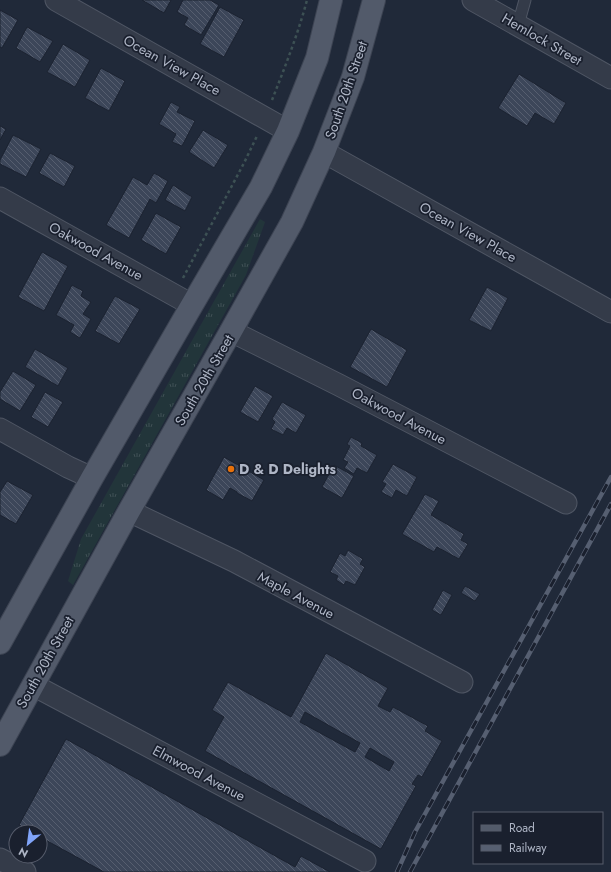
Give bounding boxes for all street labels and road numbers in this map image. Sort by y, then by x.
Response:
street label: Hemlock Street [498,8,586,70]
street label: Ocean View Place [120,30,224,100]
street label: South 20th Street [320,38,372,142]
street label: Ocean View Place [416,197,520,267]
street label: Oakwood Avenue [45,217,147,285]
street label: South 20th Street [170,330,239,429]
street label: Oakwood Avenue [348,383,450,449]
street label: Maple Avenue [254,566,338,624]
street label: South 20th Street [11,612,79,712]
street label: Elmwood Avenue [149,740,249,806]

